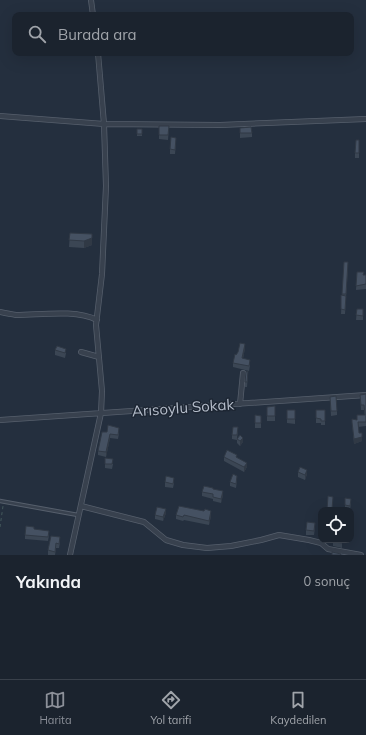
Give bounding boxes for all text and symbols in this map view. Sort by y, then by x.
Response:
search box [12,12,354,56]
icon: search [26,23,48,45]
text: Burada ara [58,25,137,44]
street label: Arısoylu Sokak [131,394,235,421]
map controls [318,507,354,543]
button: locate [318,507,354,543]
text: Yakında [16,571,81,592]
text: 0 sonuç [303,573,350,589]
tab: Harita [39,689,72,727]
tab: Yol tarifi [150,689,191,727]
tab: Kaydedilen [270,689,327,727]

